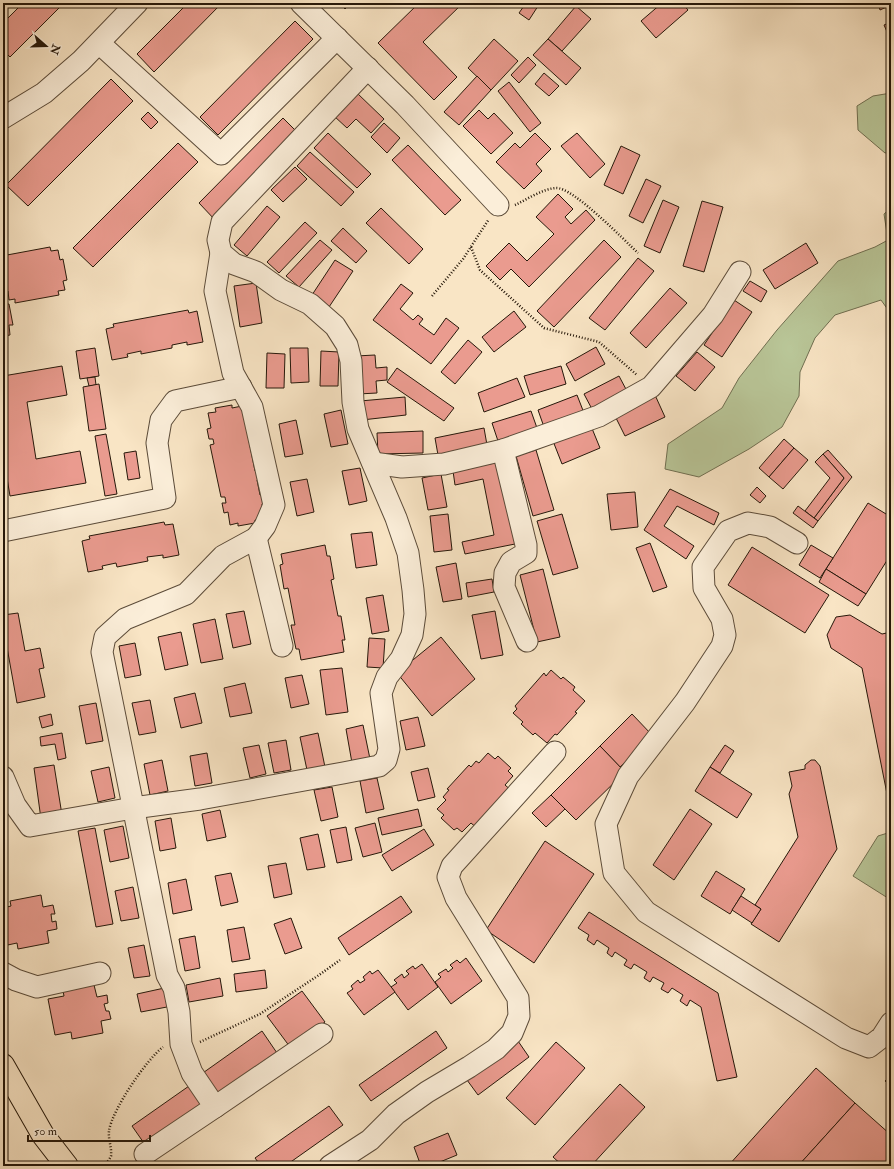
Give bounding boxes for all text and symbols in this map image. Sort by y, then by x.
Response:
north arrow [26,26,66,66]
text: N [47,41,63,57]
scale bar [28,1117,150,1143]
text: 50 m [34,1124,58,1139]

